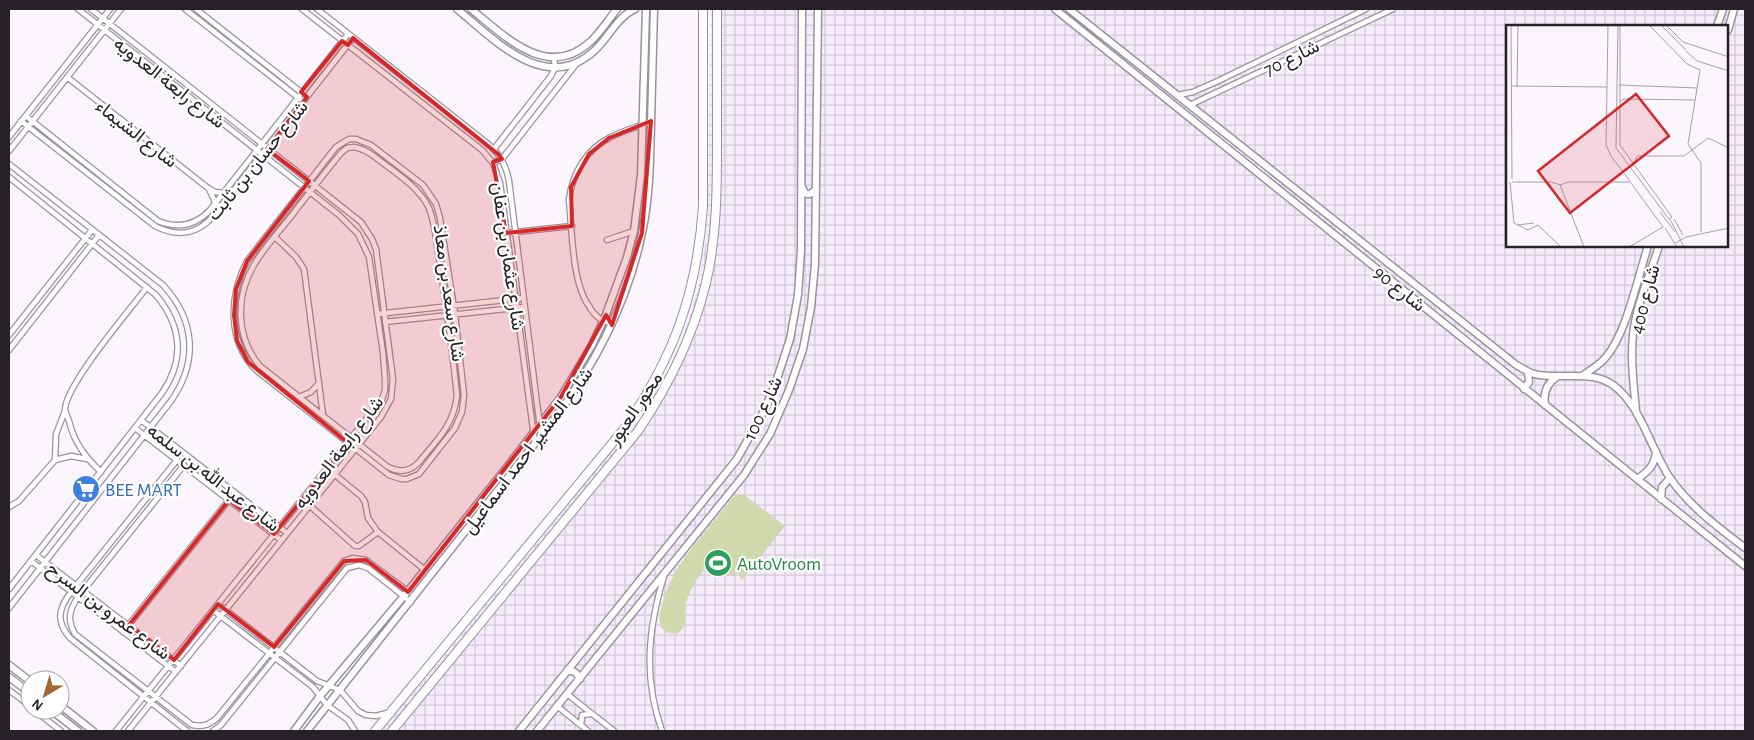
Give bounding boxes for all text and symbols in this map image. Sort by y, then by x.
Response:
inset map [1506,25,1729,248]
street label: شارع رابعة العدويه [109,34,228,134]
street label: شارع 70 [1261,37,1323,82]
street label: شارع الشيماء [90,97,180,173]
street label: شارع حسان بن ثابت [204,97,314,226]
street label: شارع عثمان بن عفان [486,181,527,332]
street label: شارع سعد بن معاذ [428,224,468,363]
street label: شارع 90 [1368,263,1428,317]
street label: شارع 400 [1627,263,1666,336]
street label: شارع المشير احمد اسماعيل [460,364,598,539]
street label: محور العبور [603,369,667,450]
street label: شارع 100 [740,374,788,444]
street label: شارع رابعة العدويه [291,393,389,514]
street label: شارع عبد الله بن سلمه [142,419,284,537]
supermarket icon: BEE MART [71,474,101,504]
place label: BEE MART [105,481,182,500]
sports icon: AutoVroom [703,548,733,578]
place label: AutoVroom [737,555,821,574]
street label: شارع عمرو بن السرح [42,559,173,665]
north arrow [20,670,70,720]
text: N [29,696,46,713]

